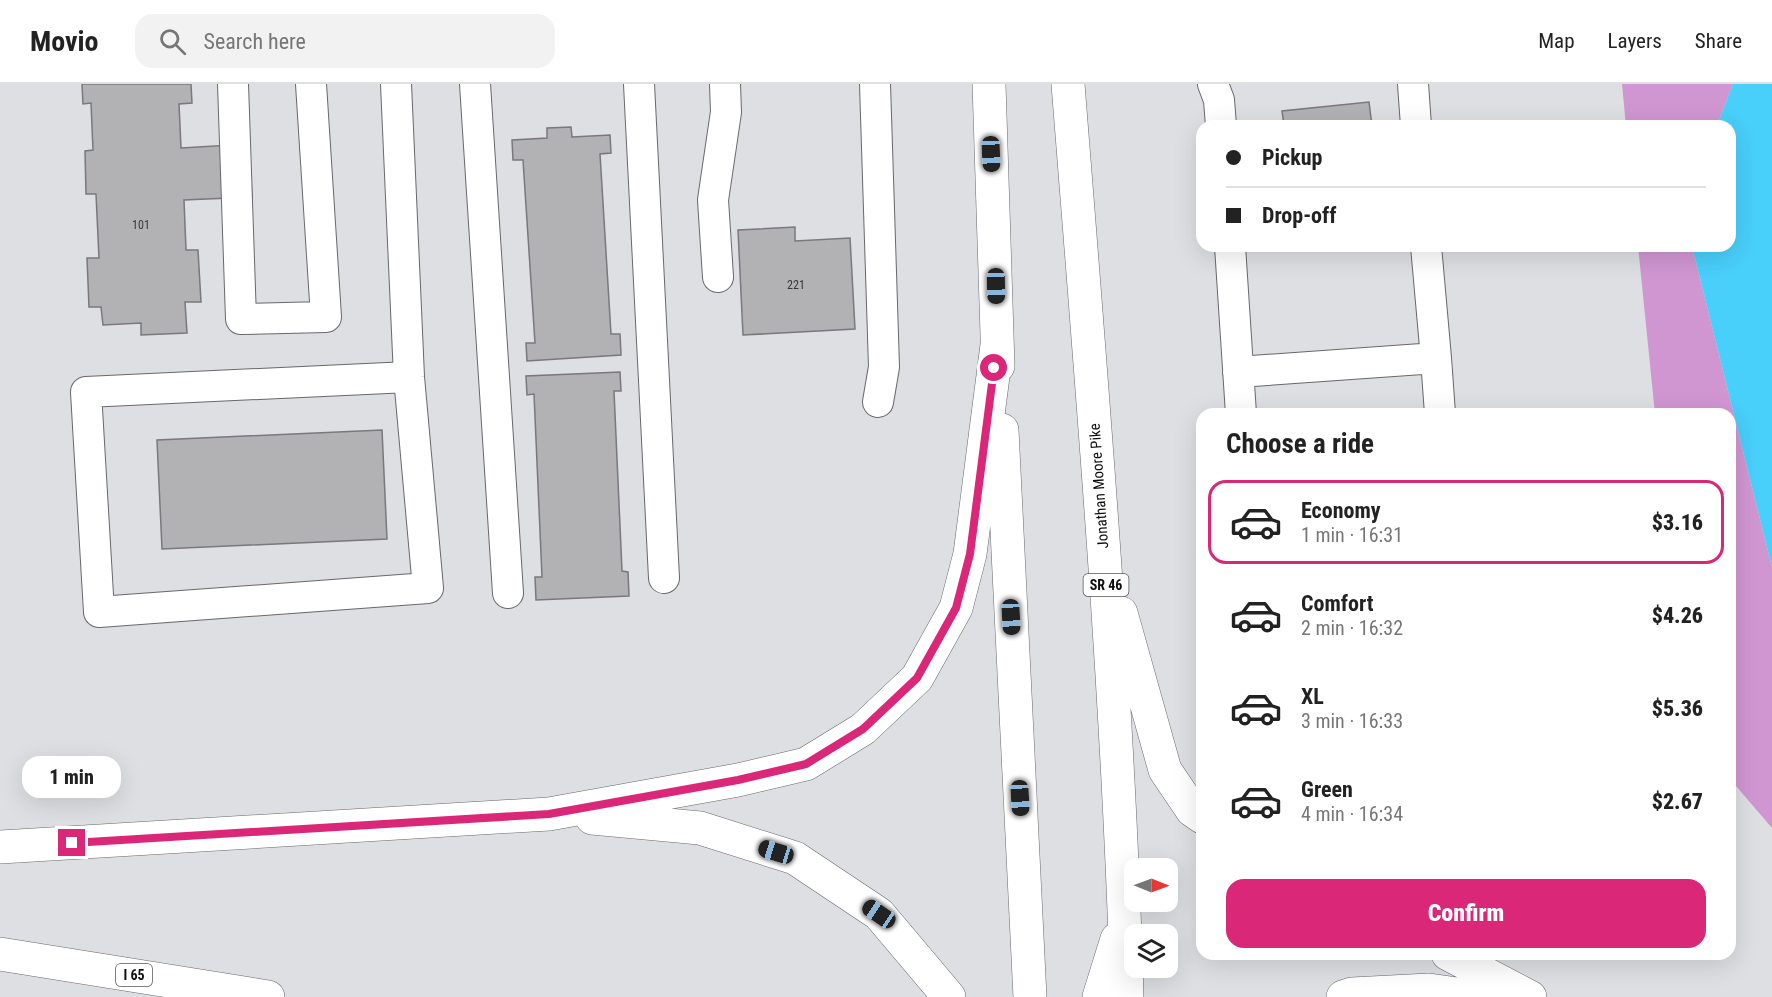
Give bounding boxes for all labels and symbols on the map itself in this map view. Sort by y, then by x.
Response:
car [981,136,1001,172]
house number: 101 [132,218,150,232]
car [987,268,1005,304]
house number: 221 [787,278,805,292]
route start [980,354,1007,381]
street label: Jonathan Moore Pike [1086,423,1112,549]
road number: SR 46 [1084,574,1128,596]
car [1001,599,1021,635]
callout: 1 min [22,756,122,798]
car [1010,780,1030,816]
route end [58,829,85,856]
car [756,838,796,866]
north arrow [1124,858,1178,912]
car [859,896,899,932]
road number: I 65 [116,964,152,986]

